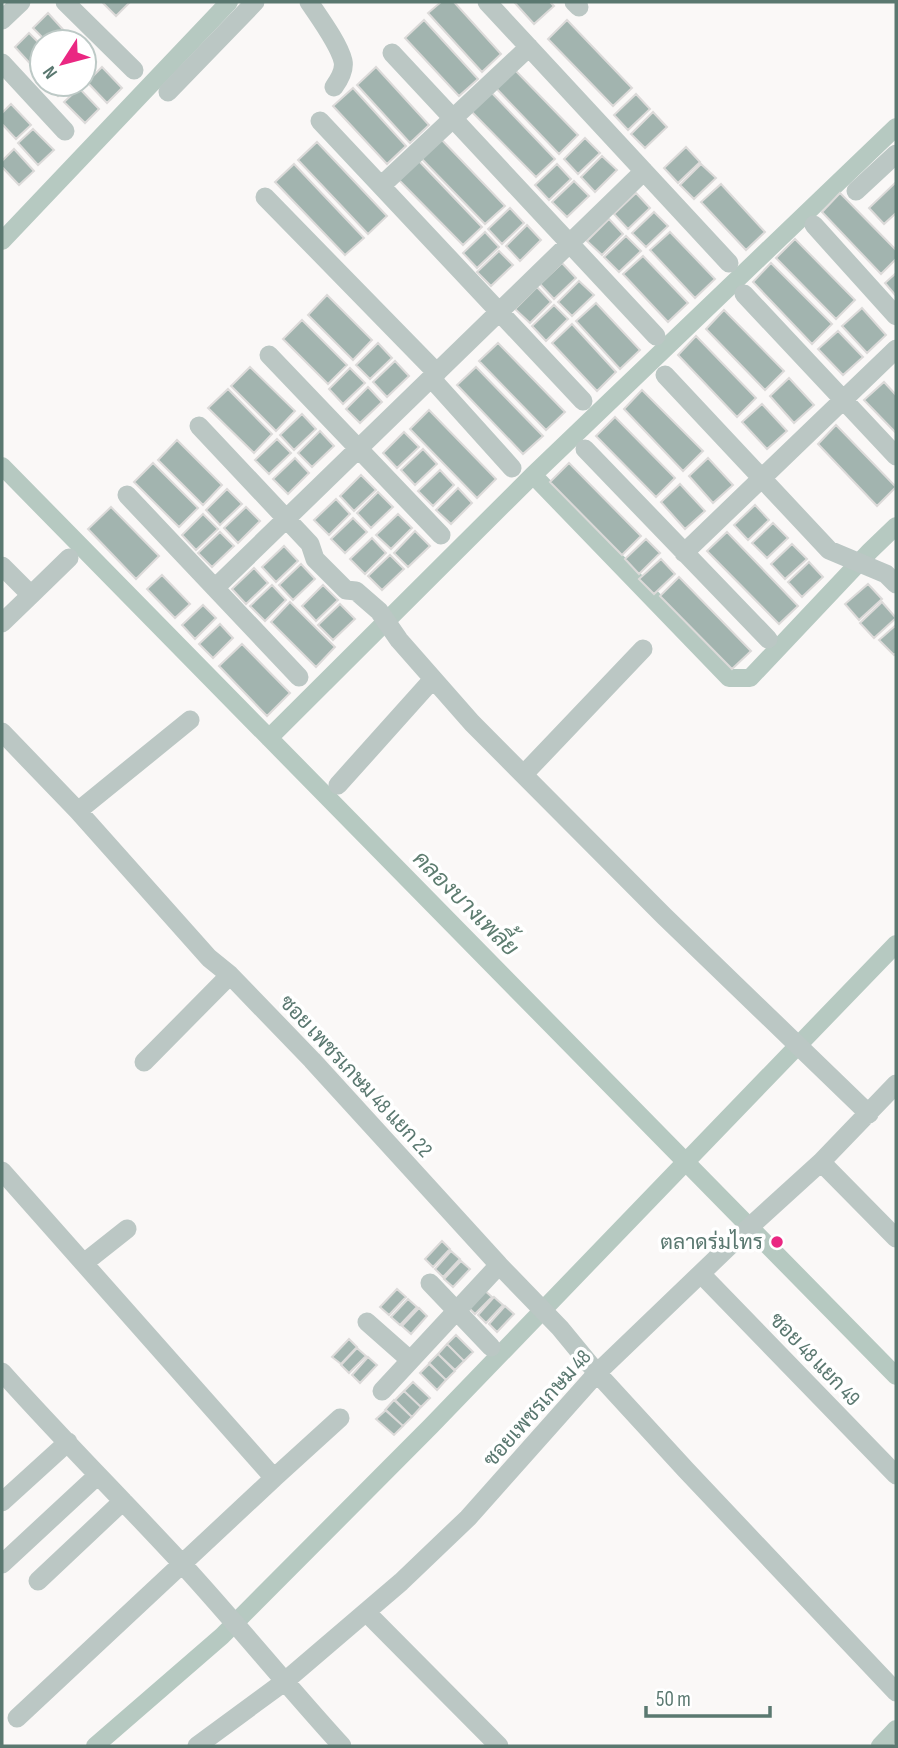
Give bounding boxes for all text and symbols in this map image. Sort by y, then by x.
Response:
north arrow [28,28,98,98]
text: N [38,61,63,83]
water label: คลองบางเพลี้ย [407,839,530,962]
street label: ซอย เพชรเกษม 48 แยก 22 [274,990,437,1163]
place label: ตลาดร่มไทร [660,1229,763,1255]
marker: ตลาดร่มไทร [769,1234,785,1250]
street label: ซอย 48 แยก 49 [764,1308,865,1411]
street label: ซอยเพชรเกษม 48 [478,1345,596,1472]
scale bar [646,1674,770,1718]
text: 50 m [656,1687,691,1712]

